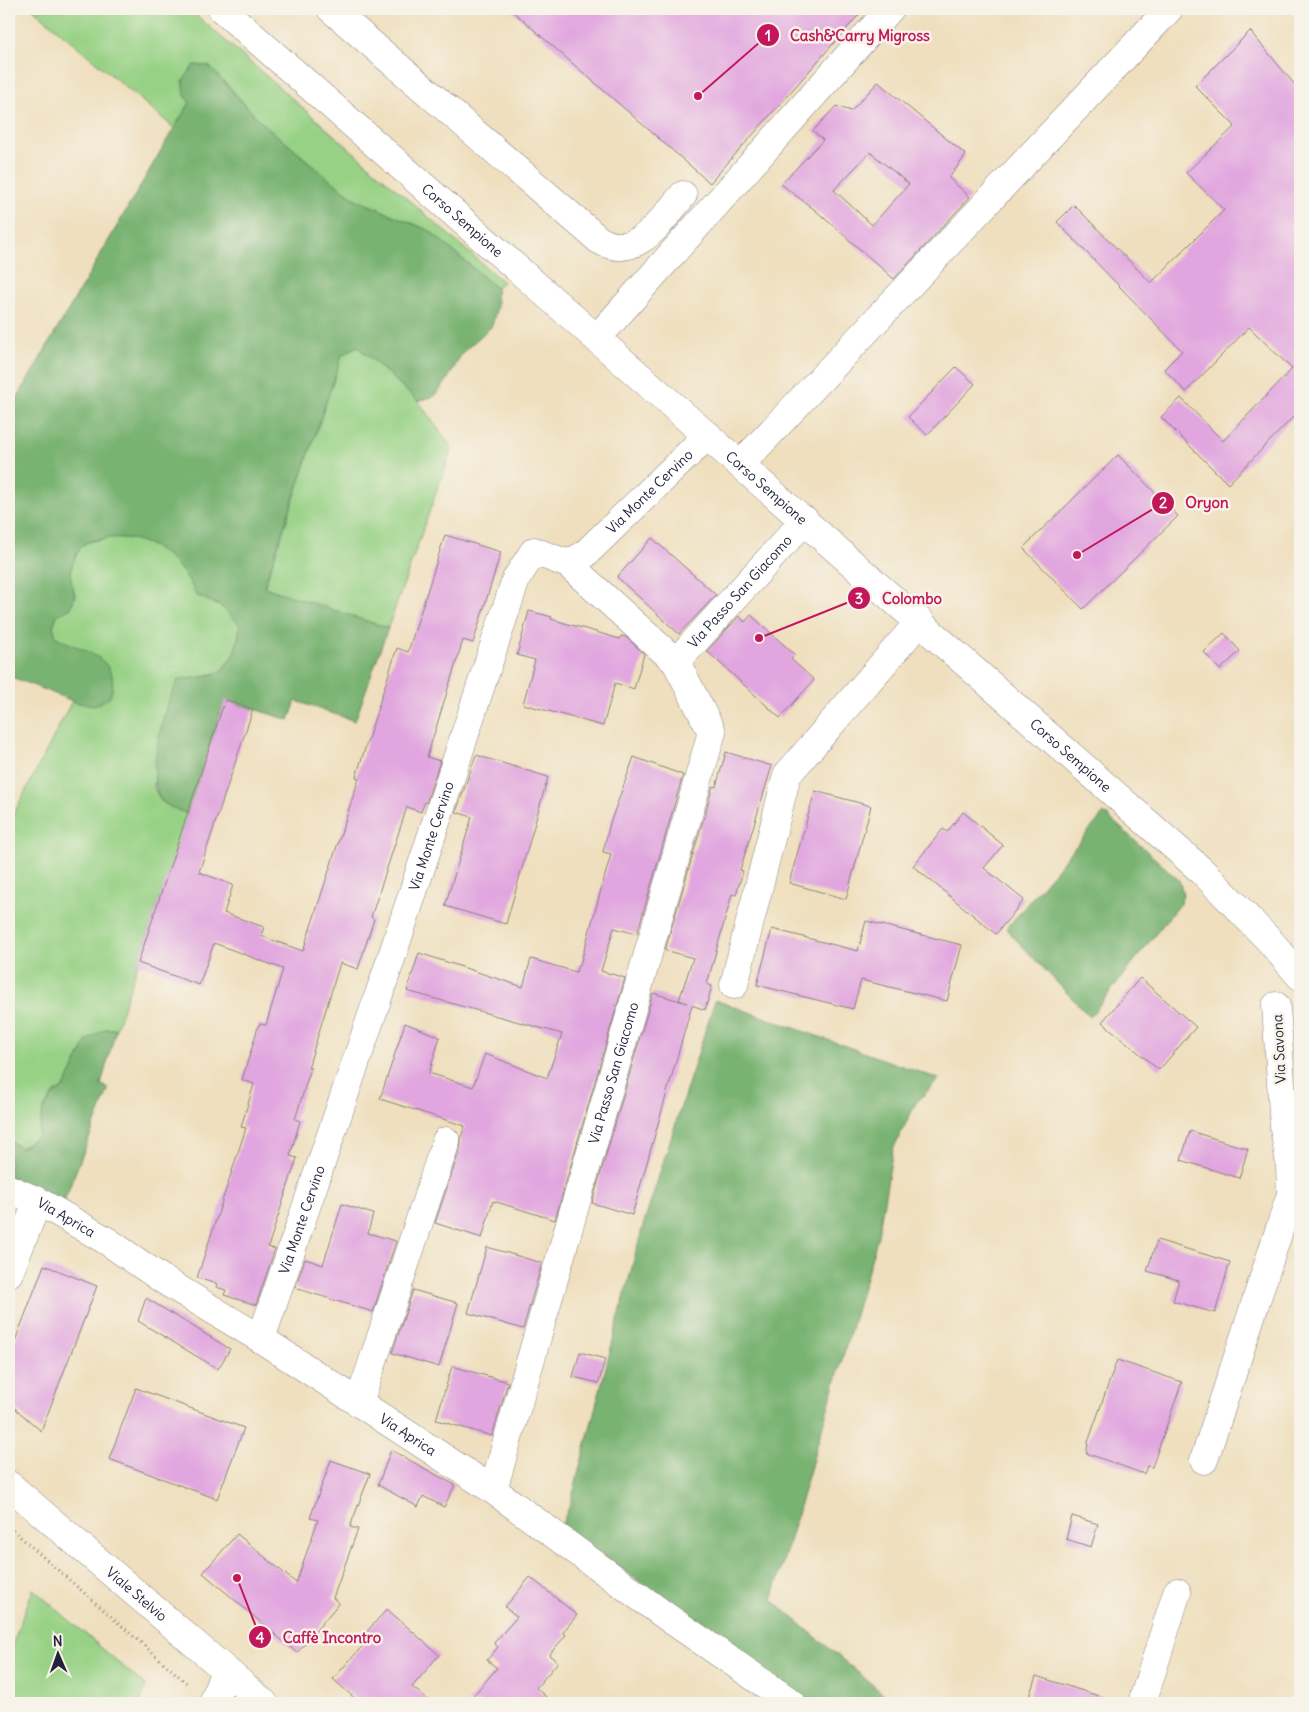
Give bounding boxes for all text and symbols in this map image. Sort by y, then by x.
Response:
callout: Cash&Carry Migross [755,20,940,50]
text: 1 [765,26,771,45]
text: Cash&Carry Migross [790,26,930,46]
street label: Corso Sempione [418,180,507,261]
street label: Via Monte Cervino [602,445,697,538]
street label: Corso Sempione [722,447,811,528]
callout: Oryon [1150,488,1239,518]
text: 2 [1159,493,1167,512]
text: Oryon [1185,493,1229,513]
street label: Via Passo San Giacomo [684,531,796,652]
callout: Colombo [847,583,951,613]
text: 3 [855,589,863,608]
text: Colombo [882,589,942,608]
street label: Corso Sempione [1026,715,1115,796]
street label: Via Monte Cervino [405,779,458,893]
street label: Via Passo San Giacomo [584,1000,643,1146]
street label: Via Savona [1268,1014,1290,1084]
street label: Via Monte Cervino [275,1163,329,1277]
street label: Via Aprica [34,1193,98,1241]
street label: Via Aprica [376,1410,440,1460]
street label: Viale Stelvio [103,1563,171,1625]
callout: Caffè Incontro [248,1622,391,1652]
text: 4 [256,1628,265,1647]
text: Caffè Incontro [283,1628,382,1647]
north arrow [32,1630,82,1680]
text: N [52,1632,63,1650]

